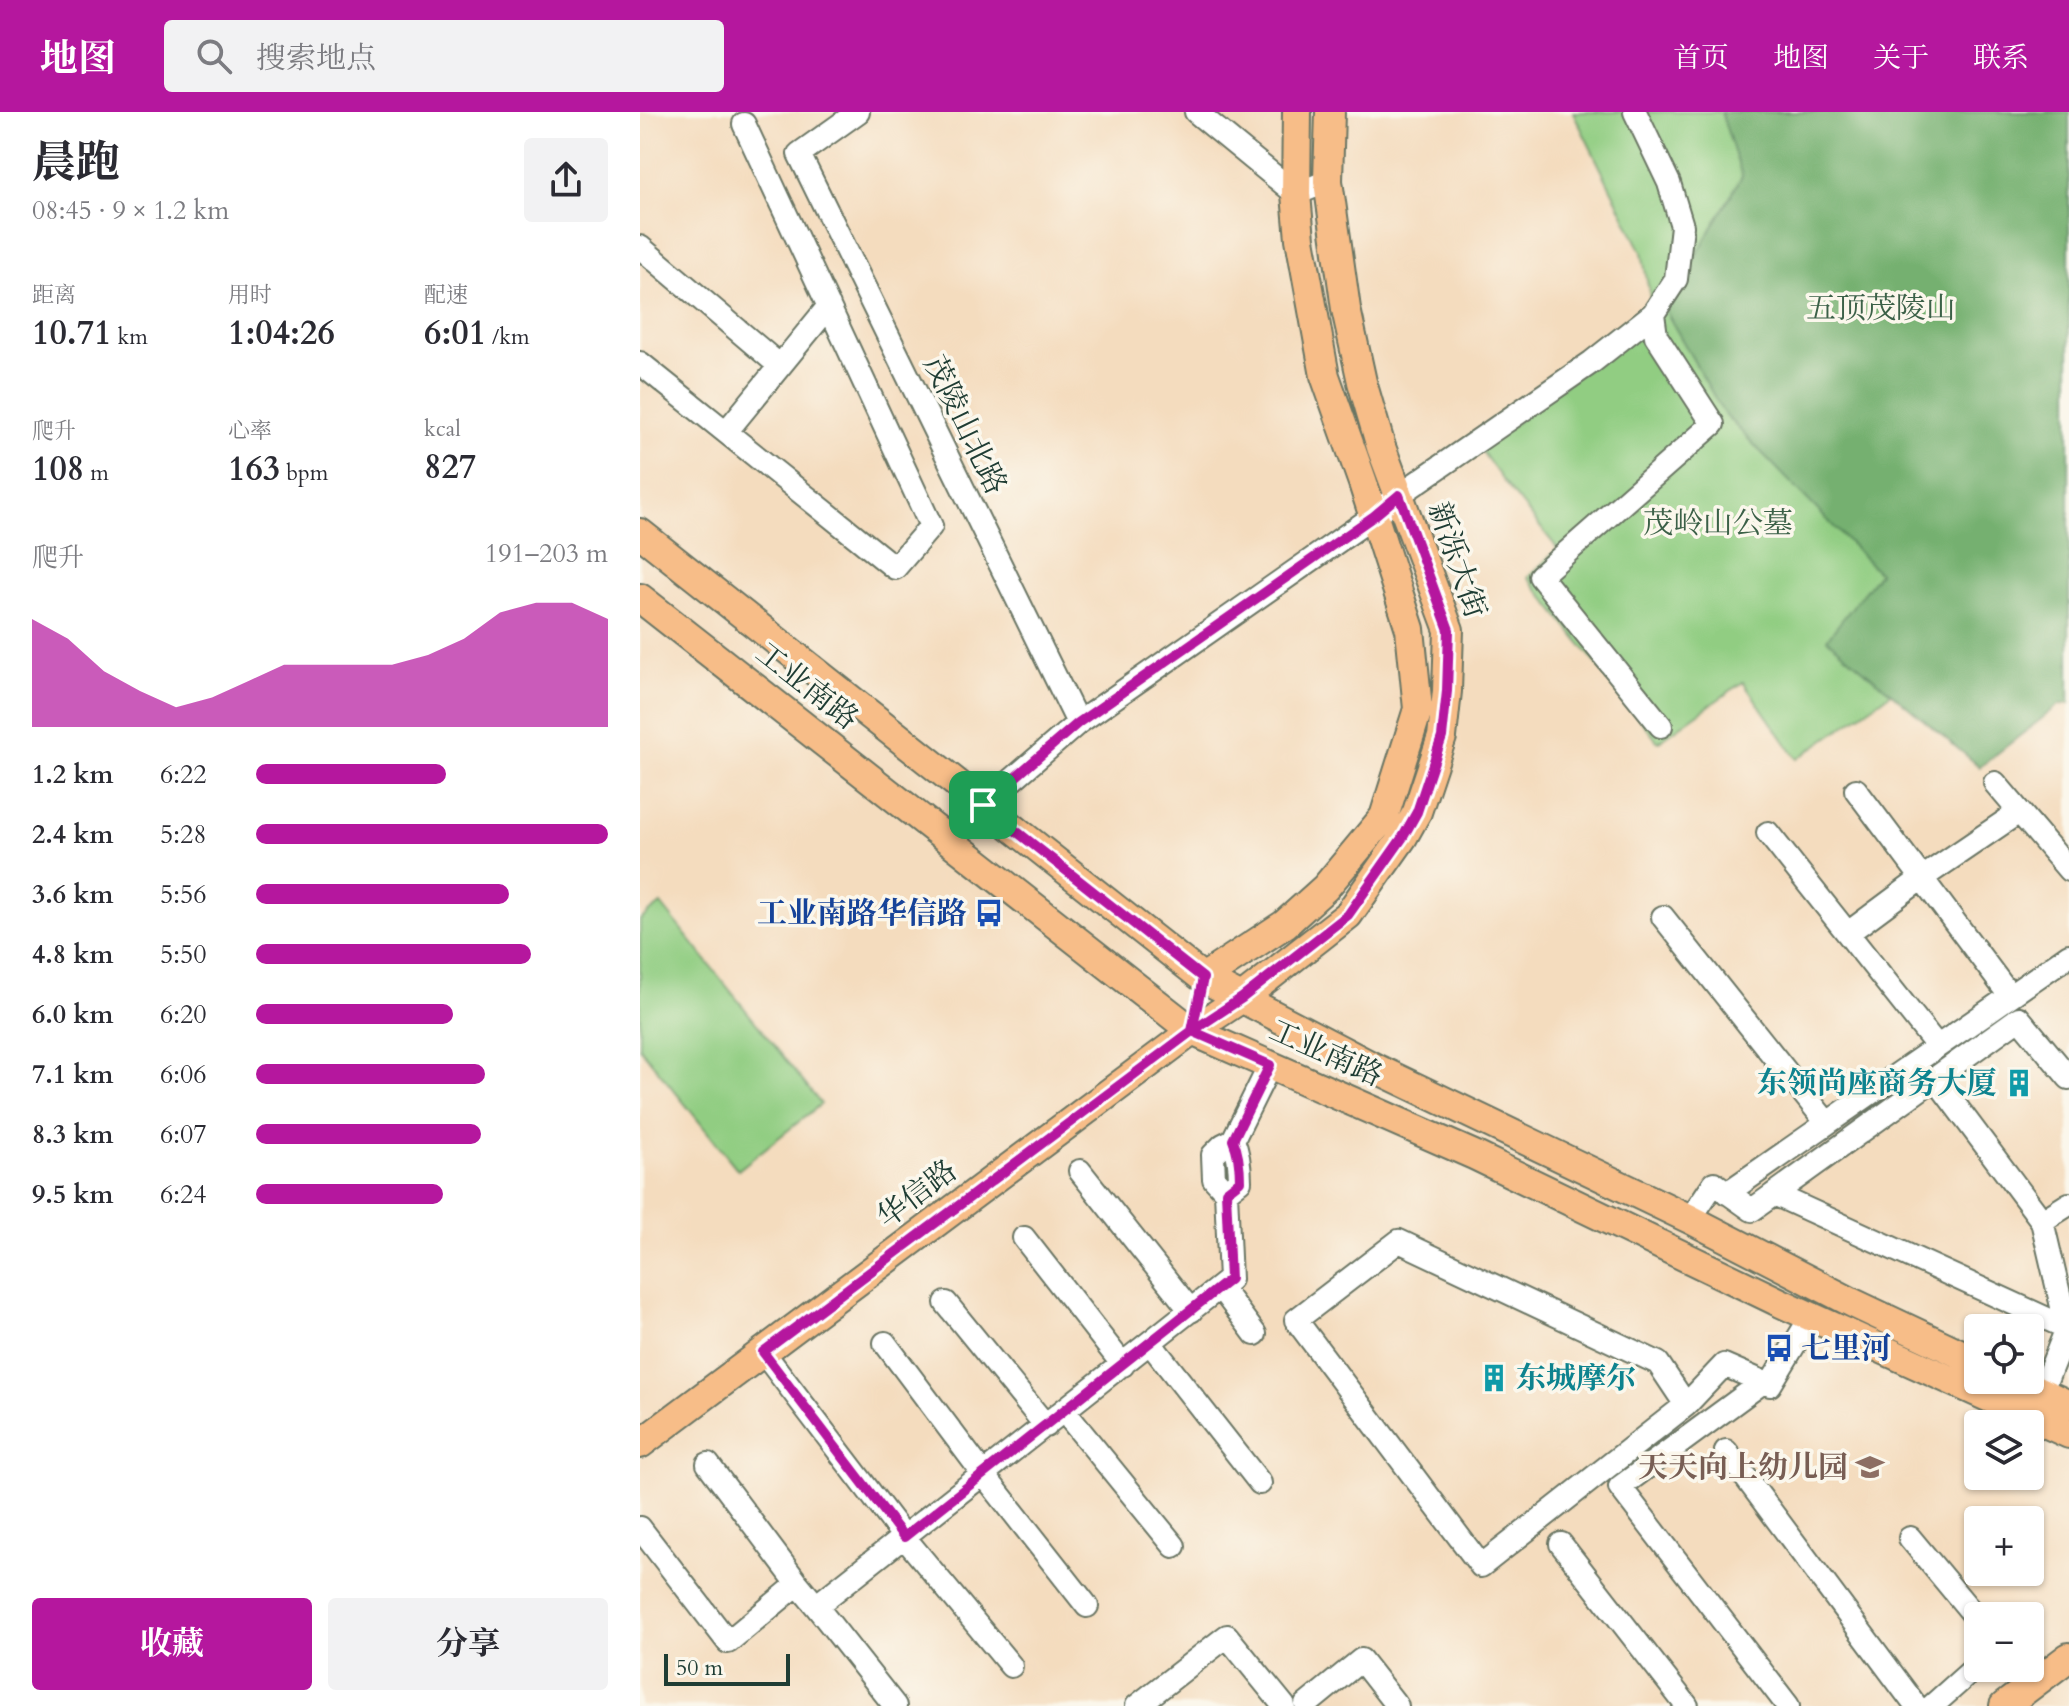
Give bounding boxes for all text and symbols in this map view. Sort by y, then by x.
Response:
search box [164,20,724,92]
text: 地图 [40,33,116,85]
icon: search [192,34,236,78]
text: 搜索地点 [256,38,376,79]
text: 首页 [1673,39,1729,77]
text: 地图 [1773,39,1829,77]
text: 关于 [1873,39,1929,77]
text: 联系 [1973,39,2029,77]
text: 晨跑 [32,133,120,193]
button: share [524,138,608,222]
text: 08:45 · 9 × 1.2 km [32,193,229,228]
text: 距离 [32,280,76,310]
text: 用时 [228,280,272,310]
text: 配速 [424,280,468,310]
park label: 五顶茂陵山 [1806,288,1956,329]
text: 10.71 [32,310,112,356]
text: 1:04:26 [228,310,335,356]
text: 6:01 [424,310,486,356]
text: km [112,322,148,352]
text: /km [486,322,530,352]
street label: 茂陵山北路 [914,349,1016,501]
text: kcal [424,414,461,444]
text: 爬升 [32,416,76,446]
text: 心率 [228,416,272,446]
text: 827 [424,444,476,490]
text: 108 [32,446,84,492]
text: 163 [228,446,280,492]
text: m [84,458,109,488]
text: bpm [280,458,328,488]
street label: 新泺大街 [1418,497,1496,623]
park label: 茂岭山公墓 [1643,503,1793,544]
text: 191–203 m [485,536,608,571]
text: 爬升 [32,540,84,575]
street label: 工业南路 [747,633,867,739]
text: 1.2 km [32,757,113,792]
text: 6:22 [160,757,207,792]
pin [949,771,1017,839]
icon: arrive [961,783,1005,827]
text: 2.4 km [32,817,113,852]
text: 5:28 [160,817,207,852]
text: 3.6 km [32,877,113,912]
text: 5:56 [160,877,207,912]
place label: 工业南路华信路 [757,893,967,934]
bus stop icon: 工业南路华信路 [974,898,1004,928]
text: 4.8 km [32,937,113,972]
text: 5:50 [160,937,207,972]
text: 6.0 km [32,997,113,1032]
text: 6:20 [160,997,207,1032]
street label: 工业南路 [1263,1010,1389,1096]
text: 7.1 km [32,1057,113,1092]
text: 6:06 [160,1057,207,1092]
place label: 东领尚座商务大厦 [1757,1063,1997,1104]
building icon: 东领尚座商务大厦 [2004,1068,2034,1098]
text: 8.3 km [32,1117,113,1152]
text: 6:07 [160,1117,207,1152]
street label: 华信路 [869,1151,965,1237]
text: 9.5 km [32,1177,113,1212]
text: 6:24 [160,1177,207,1212]
map controls [1964,1314,2044,1682]
button: locate [1964,1314,2044,1394]
place label: 七里河 [1801,1328,1891,1369]
bus stop icon: 七里河 [1764,1333,1794,1363]
place label: 东城摩尔 [1516,1358,1636,1399]
building icon: 东城摩尔 [1479,1363,1509,1393]
button: layers [1964,1410,2044,1490]
place label: 天天向上幼儿园 [1638,1447,1848,1488]
school or university icon: 天天向上幼儿园 [1855,1452,1885,1482]
button: + [1964,1506,2044,1586]
button: 收藏 [32,1598,312,1690]
button: 分享 [328,1598,608,1690]
button: − [1964,1602,2044,1682]
scale bar [664,1650,790,1686]
text: 50 m [676,1653,723,1683]

